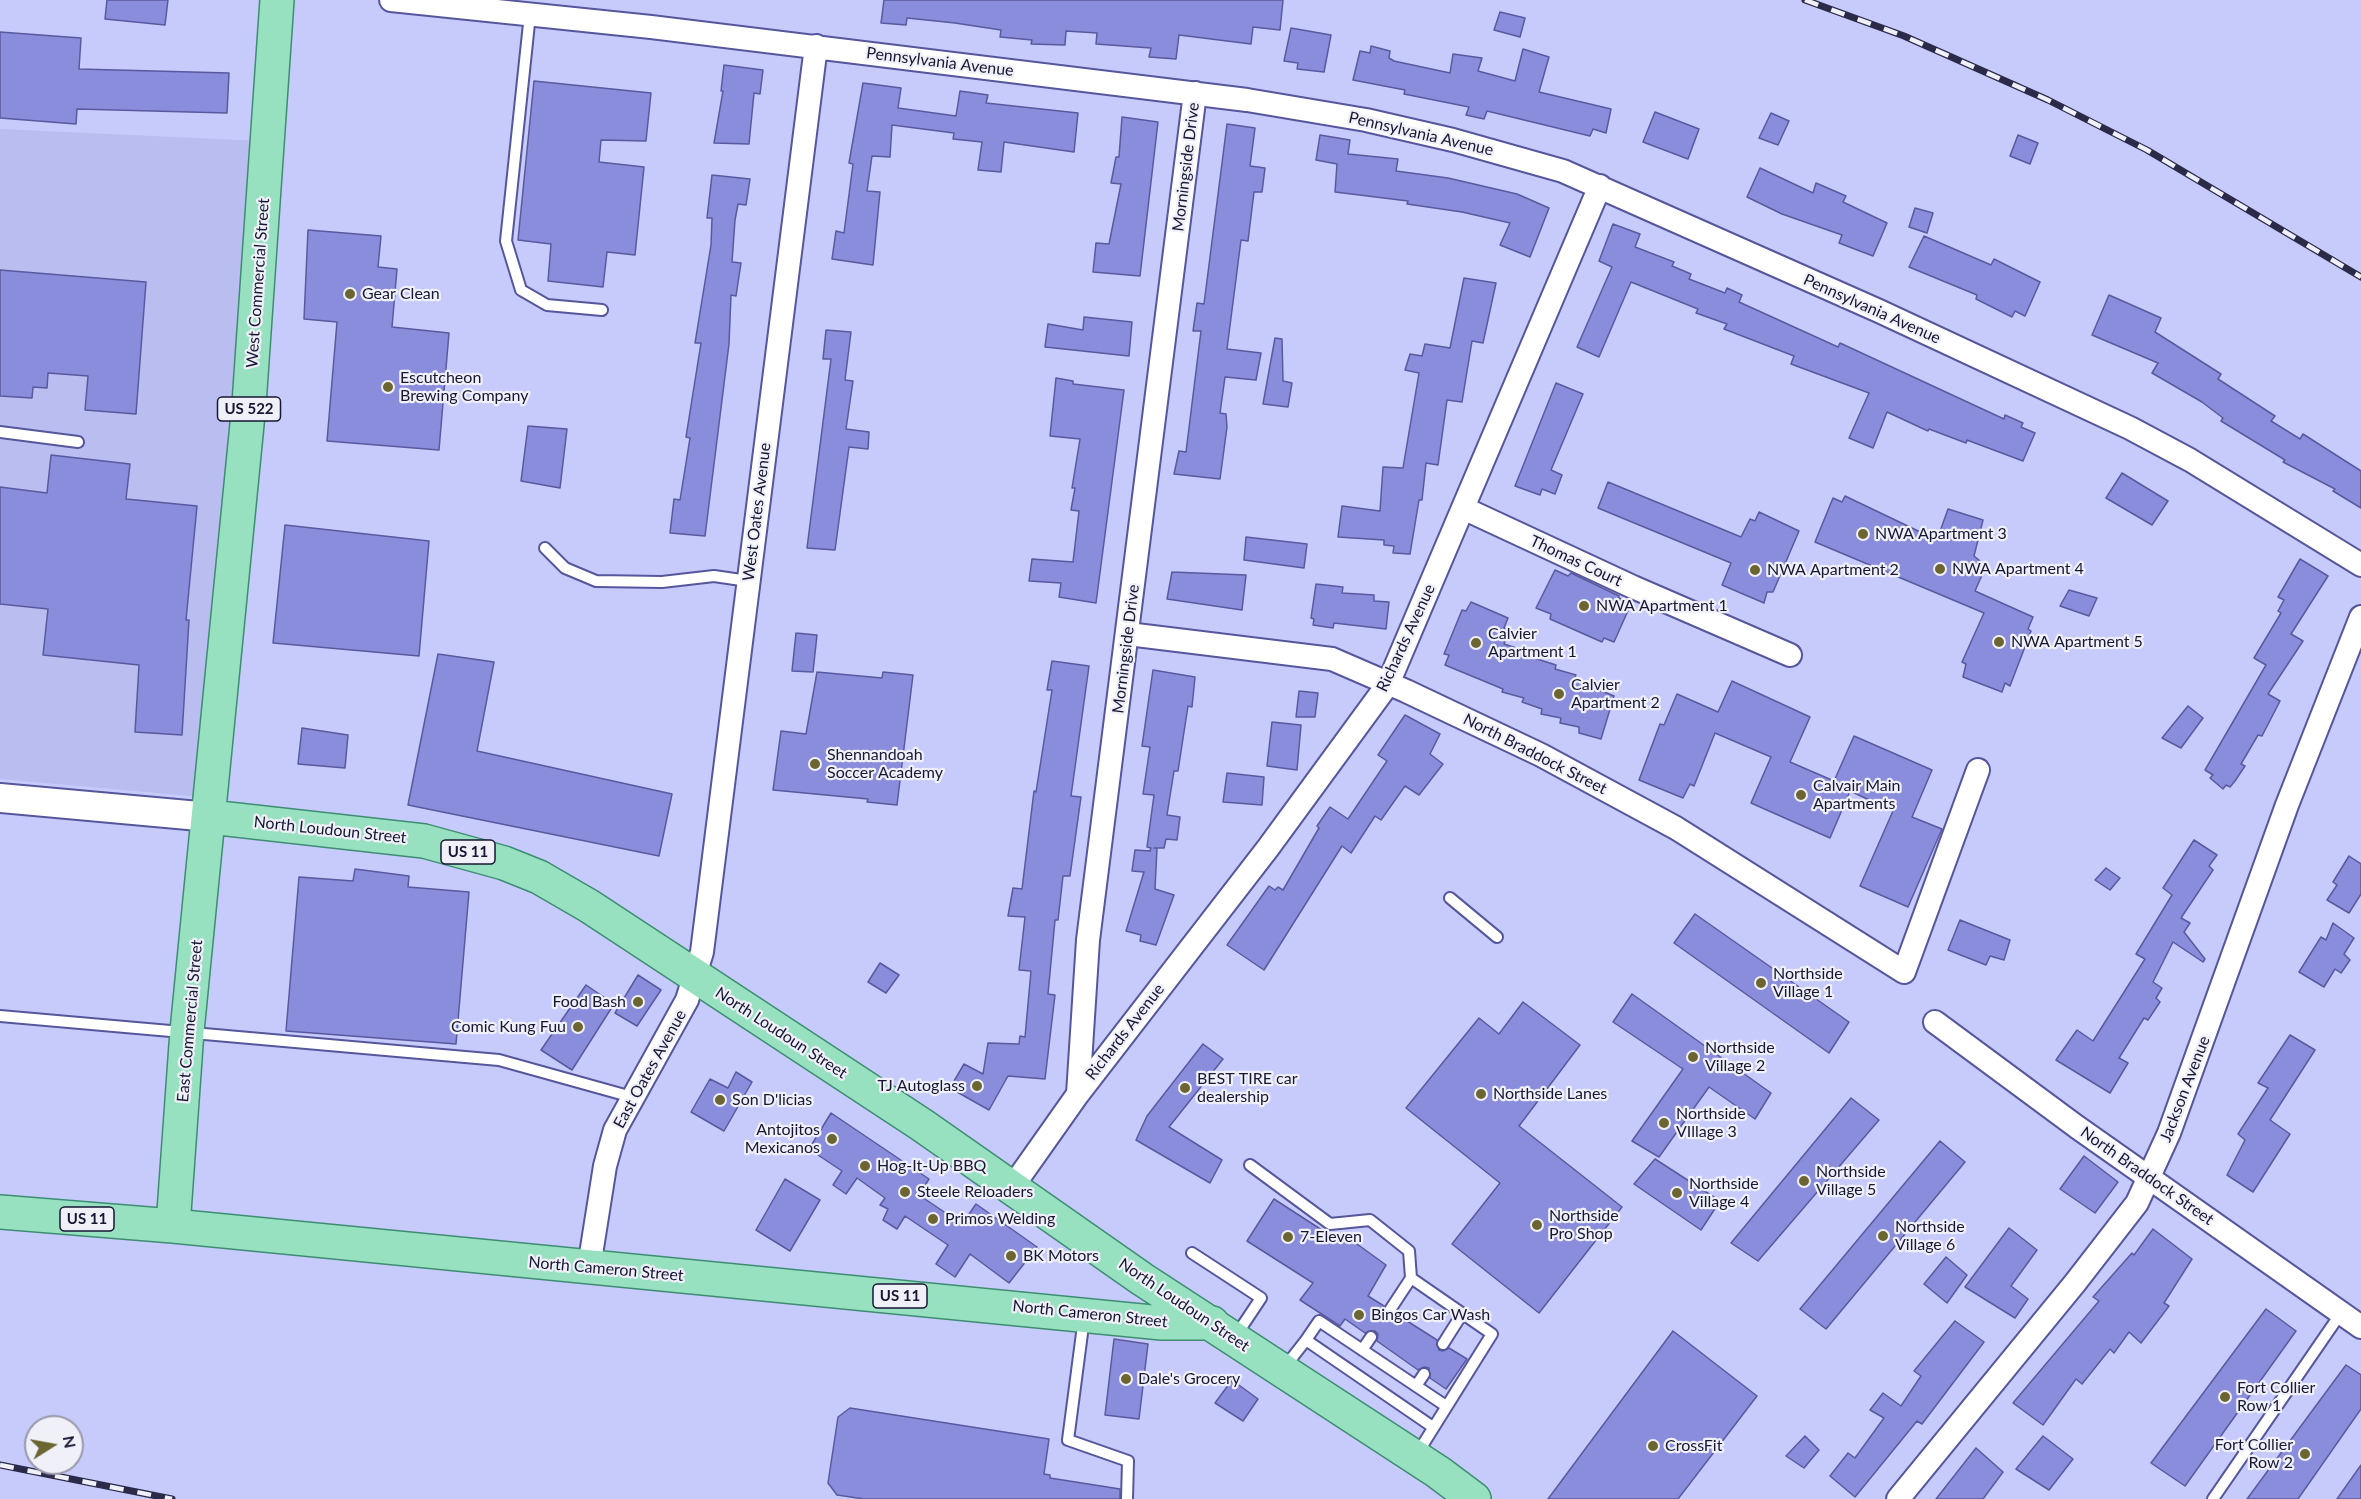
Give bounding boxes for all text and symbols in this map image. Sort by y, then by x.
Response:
street label: Pennsylvania Avenue [865,43,1015,81]
street label: Morningside Drive [1169,101,1203,233]
street label: Pennsylvania Avenue [1347,108,1495,160]
street label: West Commercial Street [242,197,274,369]
street label: Pennsylvania Avenue [1800,270,1944,348]
place label: Gear Clean [362,284,440,304]
marker: Gear Clean [343,287,357,301]
place label: Escutcheon Brewing Company [400,368,528,406]
marker: Escutcheon Brewing Company [381,380,395,394]
road number: US 522 [218,397,280,421]
street label: West Oates Avenue [739,442,775,582]
place label: NWA Apartment 3 [1875,524,2007,544]
marker: NWA Apartment 3 [1856,527,1870,541]
street label: Thomas Court [1527,531,1625,591]
place label: NWA Apartment 4 [1952,559,2084,579]
place label: NWA Apartment 2 [1767,560,1899,580]
marker: NWA Apartment 4 [1933,562,1947,576]
marker: NWA Apartment 2 [1748,563,1762,577]
street label: Richards Avenue [1373,581,1439,695]
street label: Morningside Drive [1109,583,1143,715]
place label: NWA Apartment 1 [1596,596,1728,616]
marker: NWA Apartment 1 [1577,599,1591,613]
place label: Calvier Apartment 1 [1488,624,1577,662]
place label: NWA Apartment 5 [2011,632,2143,652]
marker: NWA Apartment 5 [1992,635,2006,649]
marker: Calvier Apartment 1 [1469,636,1483,650]
place label: Calvier Apartment 2 [1571,675,1660,713]
marker: Calvier Apartment 2 [1552,687,1566,701]
street label: North Braddock Street [1460,709,1610,799]
place label: Shennandoah Soccer Academy [827,745,943,783]
marker: Shennandoah Soccer Academy [808,757,822,771]
place label: Calvair Main Apartments [1813,776,1901,814]
marker: Calvair Main Apartments [1794,788,1808,802]
street label: North Loudoun Street [253,812,407,848]
road number: US 11 [441,840,495,864]
street label: East Commercial Street [173,939,207,1103]
place label: Northside Village 1 [1773,964,1843,1002]
marker: Northside Village 1 [1754,976,1768,990]
street label: Richards Avenue [1082,980,1168,1084]
street label: North Loudoun Street [711,983,851,1083]
place label: Food Bash [552,992,626,1012]
marker: Food Bash [631,995,645,1009]
street label: East Oates Avenue [609,1006,691,1132]
place label: Comic Kung Fuu [451,1017,566,1037]
marker: Comic Kung Fuu [571,1020,585,1034]
street label: Jackson Avenue [2156,1033,2214,1145]
place label: Northside Village 2 [1705,1038,1775,1076]
marker: Northside Village 2 [1686,1050,1700,1064]
place label: BEST TIRE car dealership [1197,1069,1298,1107]
place label: TJ Autoglass [878,1076,965,1096]
marker: TJ Autoglass [970,1079,984,1093]
marker: BEST TIRE car dealership [1178,1081,1192,1095]
place label: Northside Lanes [1493,1084,1607,1104]
marker: Northside Lanes [1474,1087,1488,1101]
place label: Son D'licias [732,1090,812,1110]
marker: Son D'licias [713,1093,727,1107]
place label: Northside VIllage 3 [1676,1104,1746,1142]
marker: Northside VIllage 3 [1657,1116,1671,1130]
place label: Antojitos Mexicanos [745,1120,820,1158]
street label: North Braddock Street [2077,1123,2217,1229]
marker: Antojitos Mexicanos [825,1132,839,1146]
place label: Hog-It-Up BBQ [877,1156,986,1176]
marker: Hog-It-Up BBQ [858,1159,872,1173]
place label: Northside Village 5 [1816,1162,1886,1200]
place label: Northside Village 4 [1689,1174,1759,1212]
marker: Northside Village 5 [1797,1174,1811,1188]
place label: Steele Reloaders [917,1182,1033,1202]
marker: Steele Reloaders [898,1185,912,1199]
marker: Northside Village 4 [1670,1186,1684,1200]
place label: Northside Pro Shop [1549,1206,1619,1244]
road number: US 11 [60,1207,114,1231]
place label: Primos Welding [945,1209,1055,1229]
marker: Primos Welding [926,1212,940,1226]
place label: Northside Village 6 [1895,1217,1965,1255]
marker: Northside Pro Shop [1530,1218,1544,1232]
place label: 7-Eleven [1300,1227,1362,1247]
marker: Northside Village 6 [1876,1229,1890,1243]
marker: 7-Eleven [1281,1230,1295,1244]
place label: BK Motors [1023,1246,1099,1266]
marker: BK Motors [1004,1249,1018,1263]
street label: North Cameron Street [528,1253,684,1285]
street label: North Loudoun Street [1115,1254,1253,1356]
road number: US 11 [873,1284,927,1308]
street label: North Cameron Street [1012,1296,1168,1332]
place label: Bingos Car Wash [1371,1305,1490,1325]
marker: Bingos Car Wash [1352,1308,1366,1322]
place label: Dale's Grocery [1138,1369,1240,1389]
marker: Dale's Grocery [1119,1372,1133,1386]
place label: Fort Collier Row 1 [2237,1378,2315,1416]
marker: Fort Collier Row 1 [2218,1390,2232,1404]
north arrow [24,1415,84,1475]
text: N [60,1434,81,1450]
place label: Fort Collier Row 2 [2215,1435,2293,1473]
place label: CrossFit [1665,1436,1722,1456]
marker: CrossFit [1646,1439,1660,1453]
marker: Fort Collier Row 2 [2298,1447,2312,1461]

